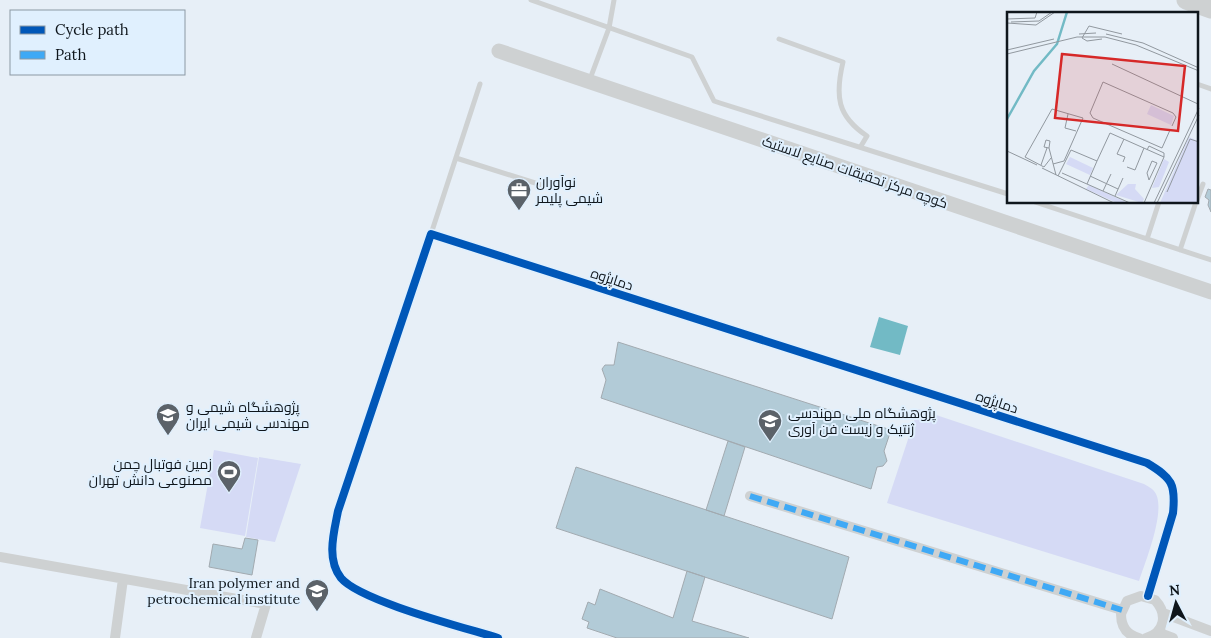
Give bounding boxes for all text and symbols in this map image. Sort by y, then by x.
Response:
legend [10,10,185,75]
inset map [1007,12,1198,204]
text: Cycle path [55,20,129,39]
text: Path [55,45,86,64]
street label: کوچه مرکز تحقیقات صنایع لاستیک [759,132,950,213]
place label: نوآوران شیمی پلیمر [535,173,603,208]
office icon: نوآوران شیمی پلیمر [506,177,532,211]
street label: دماپژوه [588,264,636,295]
street label: دماپژوه [973,387,1021,418]
place label: پژوهشگاه شیمی و مهندسی شیمی ایران [186,398,309,432]
school or university icon: پژوهشگاه شیمی و مهندسی شیمی ایران [155,402,181,436]
place label: پژوهشگاه ملی مهندسی ژنتیک و زیست فن آوری [788,404,936,438]
school or university icon: پژوهشگاه ملی مهندسی ژنتیک و زیست فن آوری [757,408,783,442]
place label: زمین فوتبال چمن مصنوعی دانش تهران [89,455,212,489]
sports icon: زمین فوتبال چمن مصنوعی دانش تهران [216,459,242,493]
place label: Iran polymer and petrochemical institute [147,574,300,608]
school or university icon: Iran polymer and petrochemical institute [304,578,330,612]
north arrow [1151,578,1201,628]
text: N [1168,581,1181,600]

